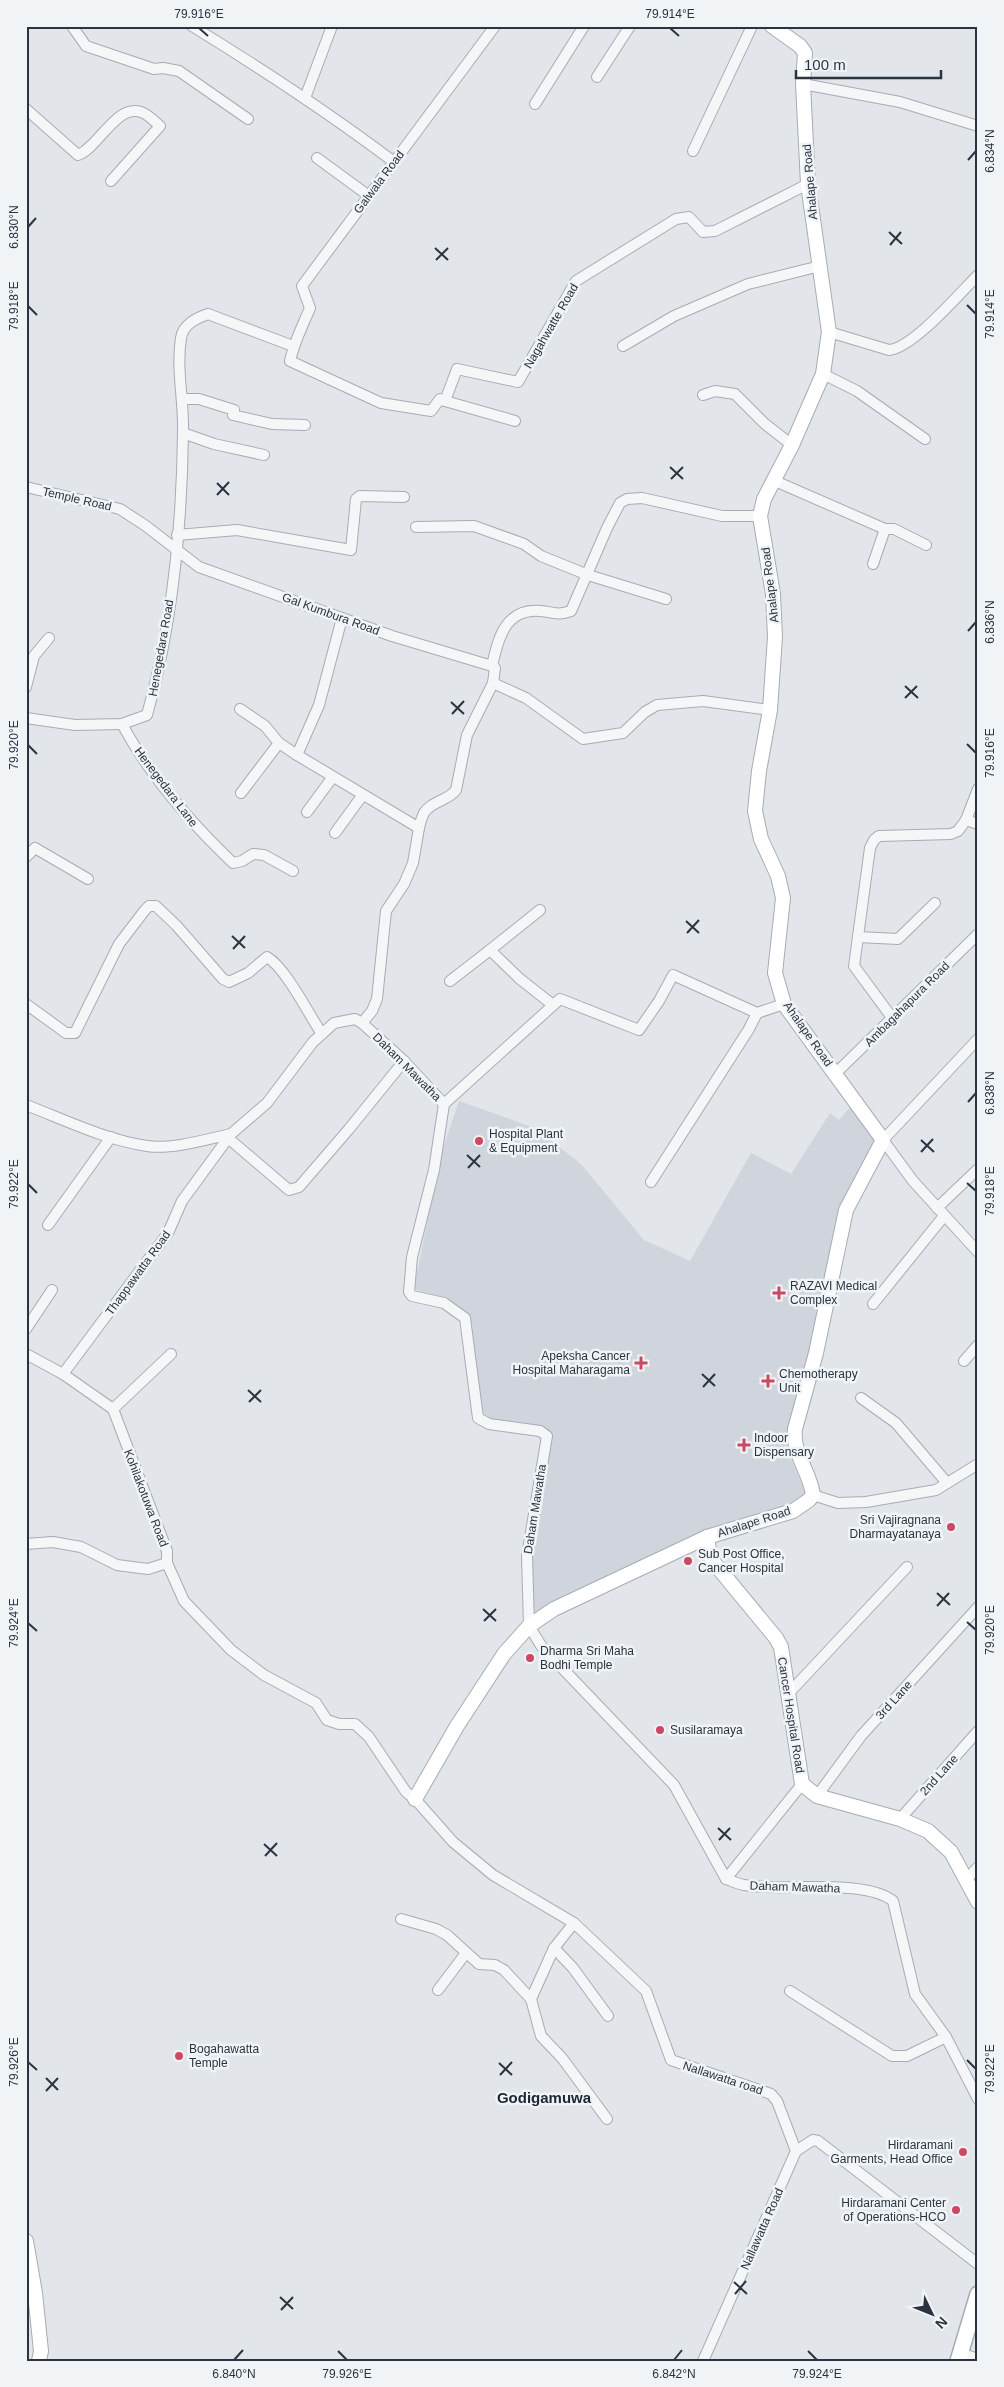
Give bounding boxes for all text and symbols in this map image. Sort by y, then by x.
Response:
text: 79.916°E [174,7,224,21]
text: 79.914°E [645,7,695,21]
scale bar [796,48,942,80]
text: 100 m [804,56,846,73]
text: 6.834°N [983,129,997,173]
street label: Ahalape Road [800,144,820,220]
street label: Galwala Road [351,148,407,216]
text: 6.830°N [7,205,21,249]
text: 79.918°E [7,281,21,331]
street label: Nagahwatte Road [521,281,581,371]
text: 79.914°E [983,289,997,339]
street label: Temple Road [41,484,113,514]
street label: Ahalape Road [758,546,782,624]
street label: Gal Kumbura Road [280,590,382,638]
street label: Henegedara Road [146,598,176,698]
text: 6.836°N [983,600,997,644]
text: 79.920°E [7,720,21,770]
text: 79.916°E [983,728,997,778]
street label: Henegedara Lane [131,744,201,830]
street label: Ambagahapura Road [862,959,952,1049]
street label: Ahalape Road [780,999,836,1069]
street label: Daham Mawatha [370,1030,444,1104]
text: 6.838°N [983,1071,997,1115]
place label: Hospital Plant & Equipment [489,1127,564,1155]
marker: Hospital Plant & Equipment [473,1135,485,1147]
text: 79.922°E [7,1159,21,1209]
text: 79.918°E [983,1166,997,1216]
street label: Thappawatta Road [103,1228,173,1318]
place label: RAZAVI Medical Complex [790,1279,877,1307]
marker: RAZAVI Medical Complex [772,1286,786,1300]
place label: Apeksha Cancer Hospital Maharagama [513,1349,630,1377]
marker: Apeksha Cancer Hospital Maharagama [634,1356,648,1370]
place label: Chemotherapy Unit [779,1367,858,1395]
marker: Chemotherapy Unit [761,1374,775,1388]
place label: Indoor Dispensary [754,1431,814,1459]
marker: Indoor Dispensary [738,1439,750,1451]
street label: Kohilakotuwa Road [121,1447,171,1549]
street label: Daham Mawatha [521,1463,549,1555]
street label: Ahalape Road [716,1504,792,1540]
place label: Sri Vajiragnana Dharmayatanaya [850,1513,941,1541]
marker: Sri Vajiragnana Dharmayatanaya [945,1521,957,1533]
place label: Sub Post Office, Cancer Hospital [698,1547,785,1575]
marker: Sub Post Office, Cancer Hospital [682,1555,694,1567]
text: 79.924°E [7,1598,21,1648]
text: 79.920°E [983,1605,997,1655]
place label: Dharma Sri Maha Bodhi Temple [540,1644,634,1672]
marker: Dharma Sri Maha Bodhi Temple [524,1652,536,1664]
street label: Cancer Hospital Road [775,1656,807,1774]
street label: 3rd Lane [873,1677,915,1722]
place label: Susilaramaya [670,1723,743,1737]
marker: Susilaramaya [654,1724,666,1736]
street label: 2nd Lane [917,1751,961,1798]
street label: Daham Mawatha [749,1878,841,1896]
text: 79.926°E [7,2037,21,2087]
place label: Bogahawatta Temple [189,2042,259,2070]
text: 79.922°E [983,2044,997,2094]
marker: Bogahawatta Temple [173,2050,185,2062]
street label: Nallawatta road [681,2058,765,2098]
district label: Godigamuwa [497,2089,592,2106]
place label: Hirdaramani Garments, Head Office [831,2138,953,2166]
marker: Hirdaramani Garments, Head Office [957,2146,969,2158]
street label: Nallawatta Road [738,2186,786,2272]
place label: Hirdaramani Center of Operations-HCO [841,2196,946,2224]
marker: Hirdaramani Center of Operations-HCO [950,2204,962,2216]
north arrow [906,2290,956,2340]
text: N [932,2314,951,2332]
text: 6.840°N [212,2367,256,2381]
text: 79.926°E [322,2367,372,2381]
text: 6.842°N [652,2367,696,2381]
text: 79.924°E [792,2367,842,2381]

